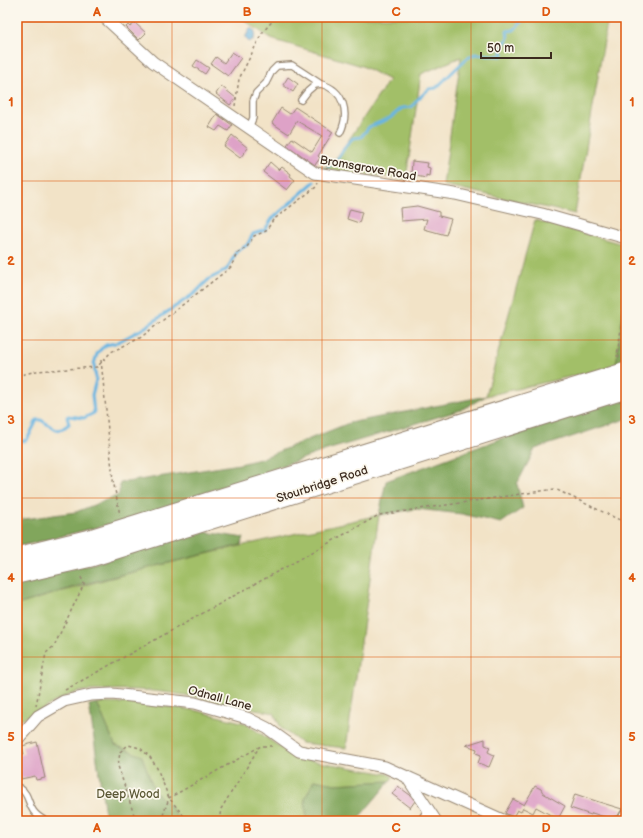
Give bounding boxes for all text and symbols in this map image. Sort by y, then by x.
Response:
text: A [92,4,101,20]
text: B [242,4,252,20]
text: C [391,4,401,20]
text: D [541,4,551,20]
scale bar [481,34,551,60]
text: 50 m [487,41,514,56]
text: 1 [8,94,14,110]
text: 1 [629,94,635,110]
street label: Bromsgrove Road [318,153,417,184]
text: 2 [7,253,15,269]
text: 2 [628,253,636,269]
text: 3 [7,412,15,428]
text: 3 [628,412,636,428]
street label: Stourbridge Road [274,463,370,506]
text: 4 [7,570,15,586]
text: 4 [628,570,636,586]
street label: Odnall Lane [186,683,253,714]
text: 5 [7,729,15,745]
text: 5 [628,729,636,745]
park label: Deep Wood [96,787,160,802]
text: A [92,820,101,836]
text: B [242,820,252,836]
text: C [391,820,401,836]
text: D [541,820,551,836]

